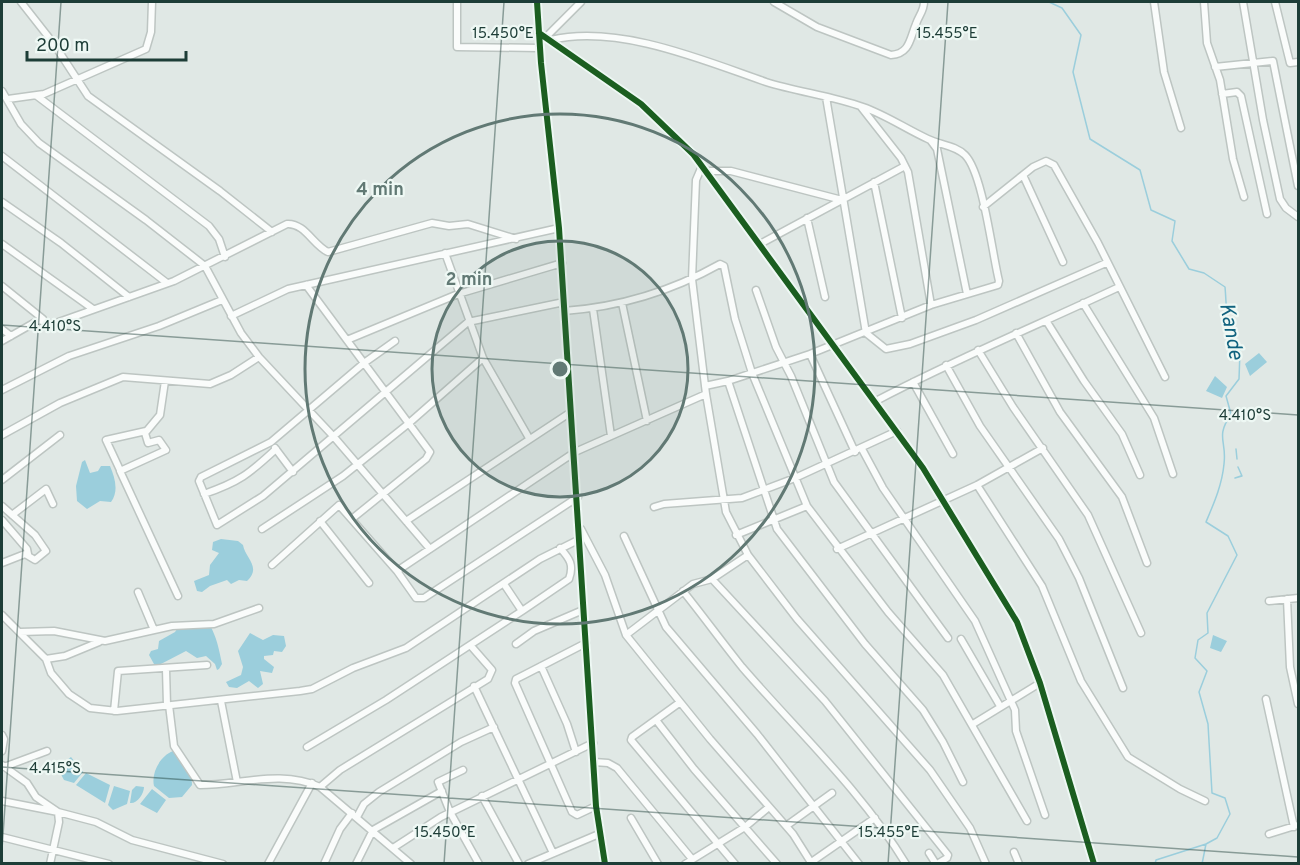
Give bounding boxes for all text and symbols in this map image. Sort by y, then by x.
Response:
scale bar [27,24,186,62]
text: 15.450°E [472,25,534,44]
text: 15.455°E [916,25,978,44]
text: 200 m [36,35,89,58]
text: 4 min [356,179,404,202]
text: 2 min [445,269,493,292]
water label: Kande [1212,301,1249,363]
text: 4.410°S [29,318,81,337]
centre of rings [550,359,570,379]
text: 4.410°S [1219,407,1271,426]
text: 4.415°S [29,760,81,779]
text: 15.450°E [414,824,476,843]
text: 15.455°E [858,824,920,843]

